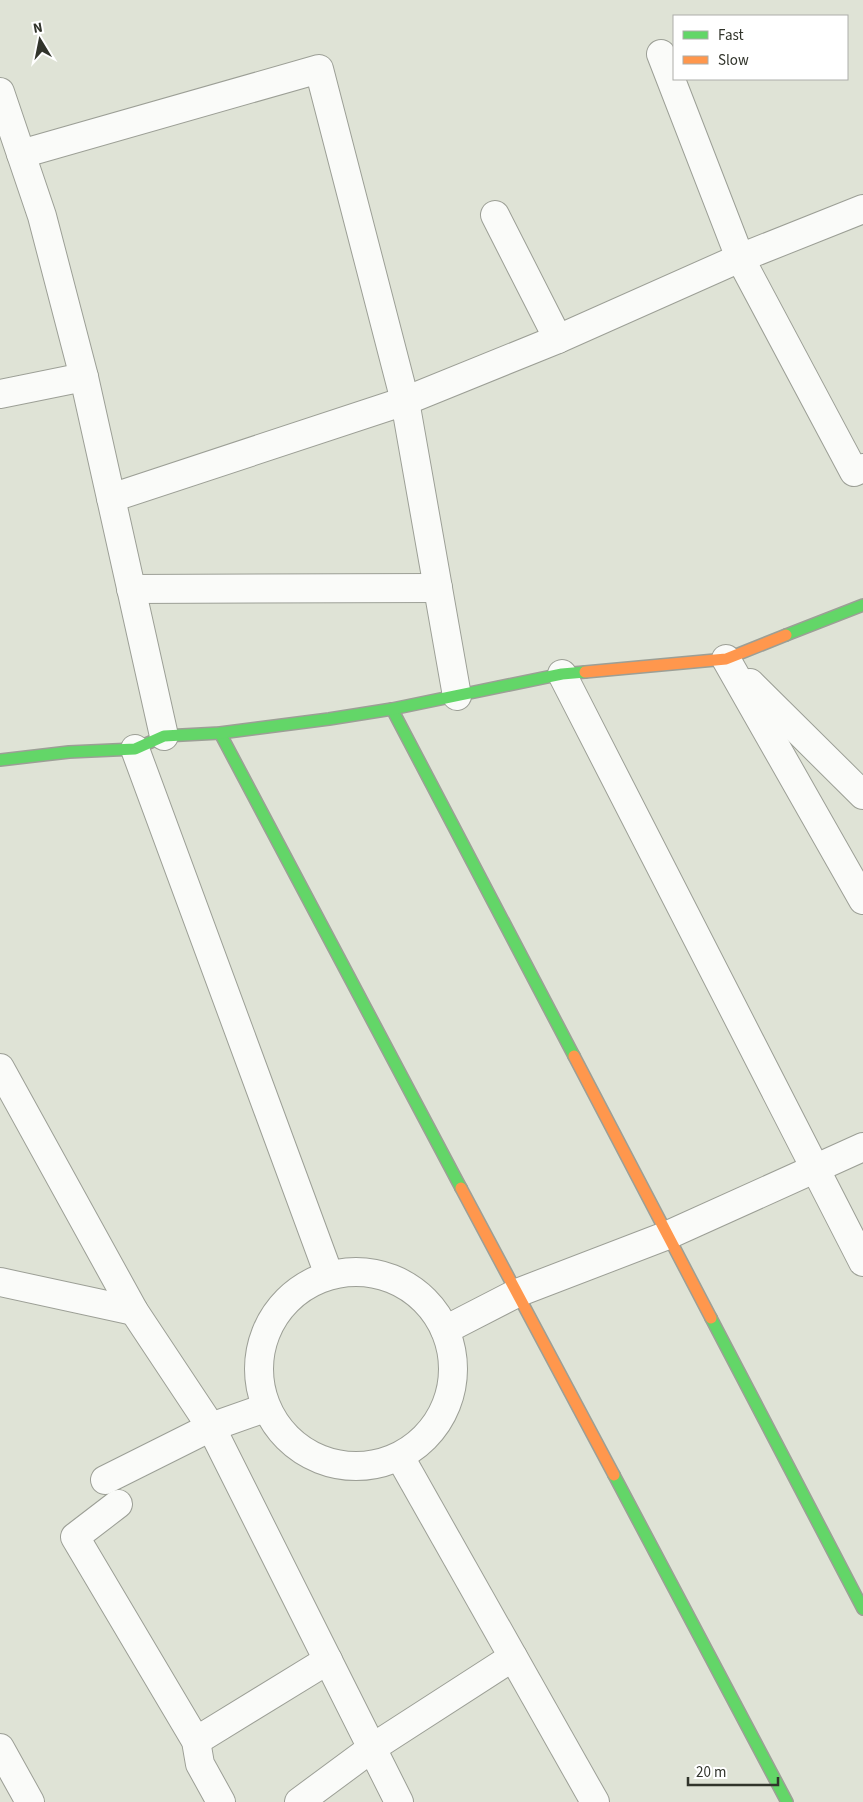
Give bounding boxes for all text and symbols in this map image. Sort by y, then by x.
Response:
north arrow [15,15,65,65]
legend [673,15,848,80]
text: N [32,18,44,39]
text: Fast [718,25,744,46]
text: Slow [718,50,749,71]
scale bar [688,1754,778,1786]
text: 20 m [696,1762,726,1783]

